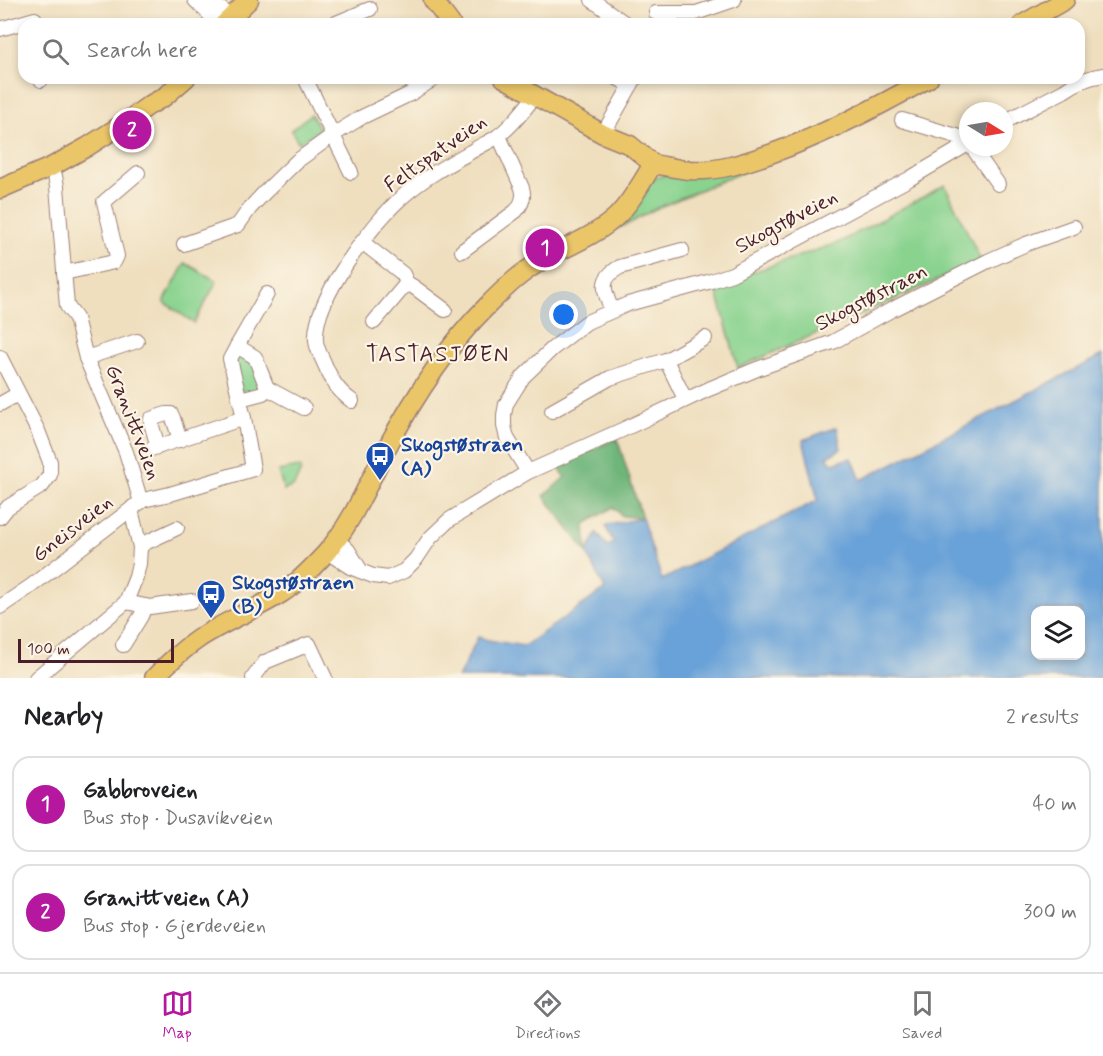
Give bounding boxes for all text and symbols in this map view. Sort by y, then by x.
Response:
search box [18,18,1085,84]
icon: search [39,35,72,68]
text: Search here [87,37,198,65]
north arrow [959,102,1013,156]
pin: 2 [112,108,152,152]
street label: Feltspatveien [379,108,492,199]
street label: Skogstøveien [730,183,843,261]
pin: 1 [526,226,564,270]
street label: Skogstøstraen [811,258,933,339]
your location [549,300,578,329]
district label: TASTASJØEN [366,341,510,369]
street label: Granittveien [98,361,168,484]
place label: Skogstøstraen (A) [401,431,523,483]
bus stop icon: Skogstøstraen (A) [364,440,396,482]
street label: Gneisveien [27,488,119,569]
place label: Skogstøstraen (B) [232,569,354,621]
bus stop icon: Skogstøstraen (B) [195,578,227,620]
map controls [1031,606,1085,660]
button: layers [1031,606,1085,660]
scale bar [18,636,174,664]
text: 100 m [27,639,70,660]
text: Nearby [24,700,103,734]
text: 2 results [1006,704,1079,731]
text: Gabbroveien [83,777,198,805]
text: 1 [41,791,50,818]
text: 40 m [1033,791,1077,818]
text: Bus stop · Dusavikveien [83,805,273,832]
text: Granittveien (A) [83,885,248,913]
text: 2 [41,899,50,926]
text: 300 m [1023,899,1077,926]
text: Bus stop · Gjerdeveien [83,913,266,940]
tab: Map [161,987,194,1044]
tab: Directions [515,987,581,1044]
tab: Saved [902,987,942,1044]

